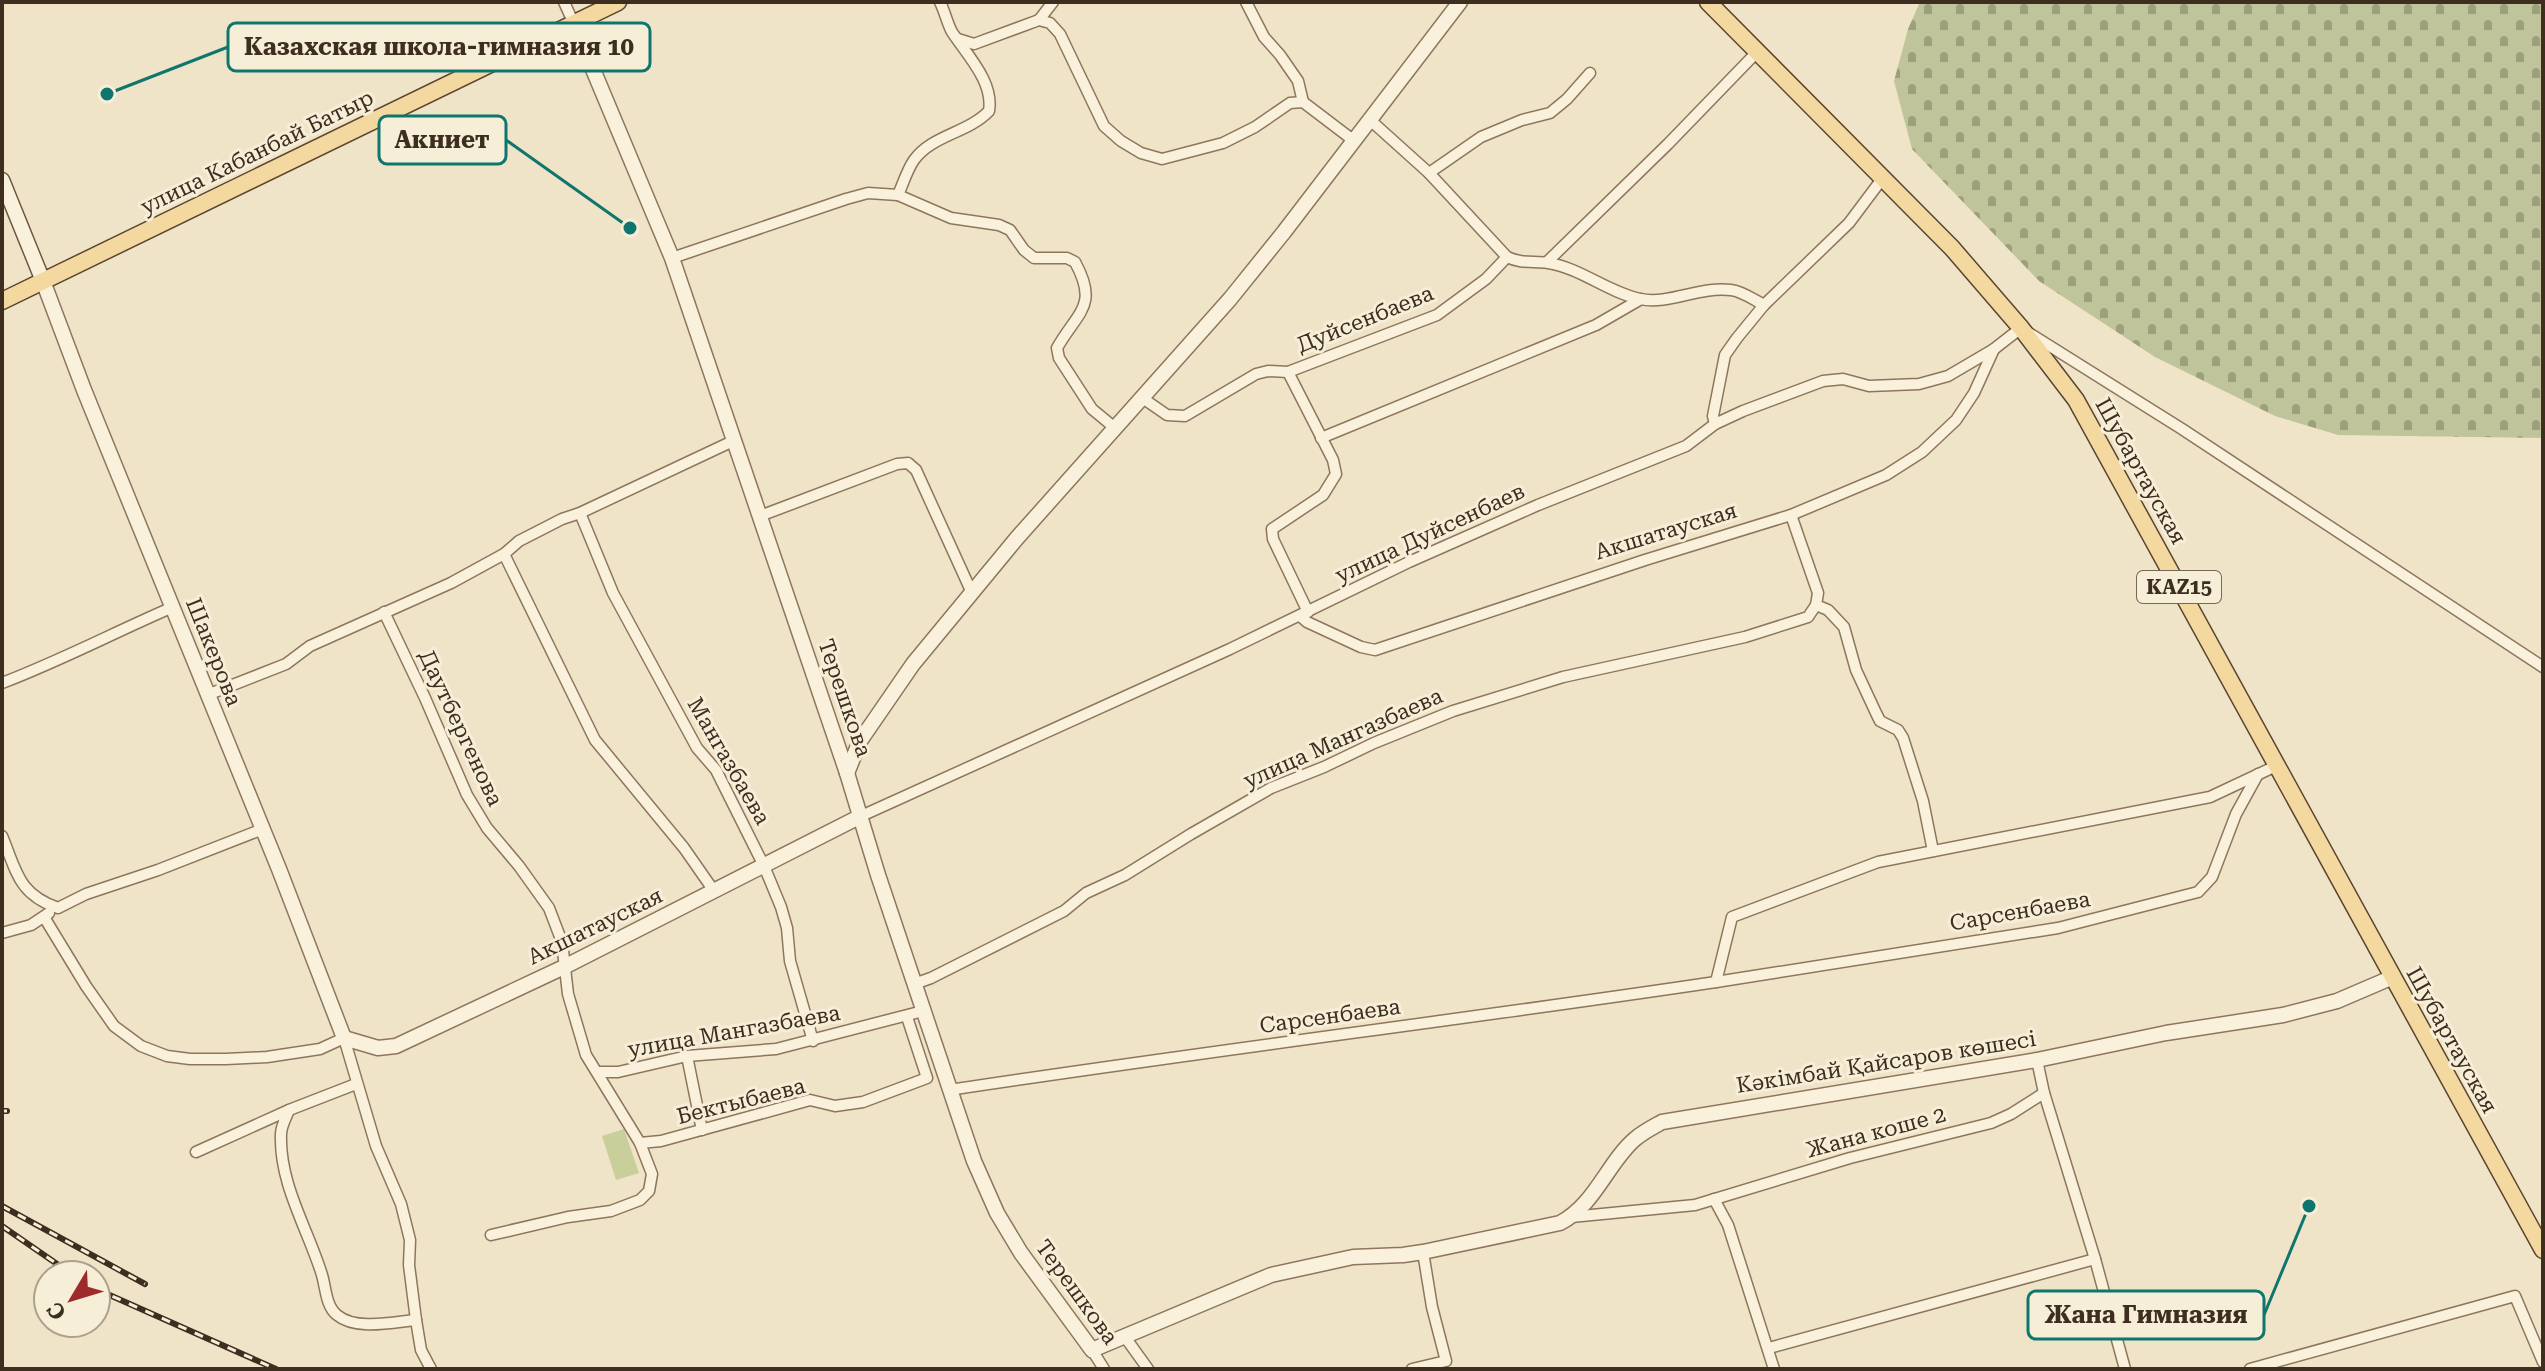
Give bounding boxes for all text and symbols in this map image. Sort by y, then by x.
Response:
callout: Казахская школа-гимназия 10 [228,23,650,71]
text: Казахская школа-гимназия 10 [244,33,634,61]
street label: улица Кабанбай Батыр [137,85,377,219]
callout: Акниет [379,116,506,164]
text: Акниет [394,126,490,154]
street label: Дуйсенбаева [1293,280,1437,358]
street label: Шубартауская [2090,393,2192,549]
street label: улица Дуйсенбаев [1331,478,1529,588]
street label: Акшатауская [1592,498,1740,564]
road number: KAZ15 [2137,571,2221,603]
street label: Шакерова [181,594,247,710]
street label: Терешкова [813,636,877,760]
street label: Даутбергенова [414,646,508,810]
street label: улица Мангазбаева [1240,683,1446,793]
street label: Мангазбаева [683,693,775,829]
street label: Акшатауская [523,883,667,969]
street label: Сарсенбаева [1948,886,2092,936]
street label: Шубартауская [2401,962,2503,1118]
street label: Сарсенбаева [1258,994,1402,1038]
street label: улица Мангазбаева [626,1000,842,1062]
street label: Кәкімбай Қайсаров көшесі [1734,1026,2038,1098]
street label: Бектыбаева [674,1073,808,1129]
street label: Жана коше 2 [1804,1101,1948,1163]
street label: Терешкова [1031,1235,1123,1349]
north arrow [32,1259,112,1339]
callout: Жана Гимназия [2028,1291,2264,1339]
text: С [42,1297,71,1325]
text: Жана Гимназия [2044,1301,2248,1329]

